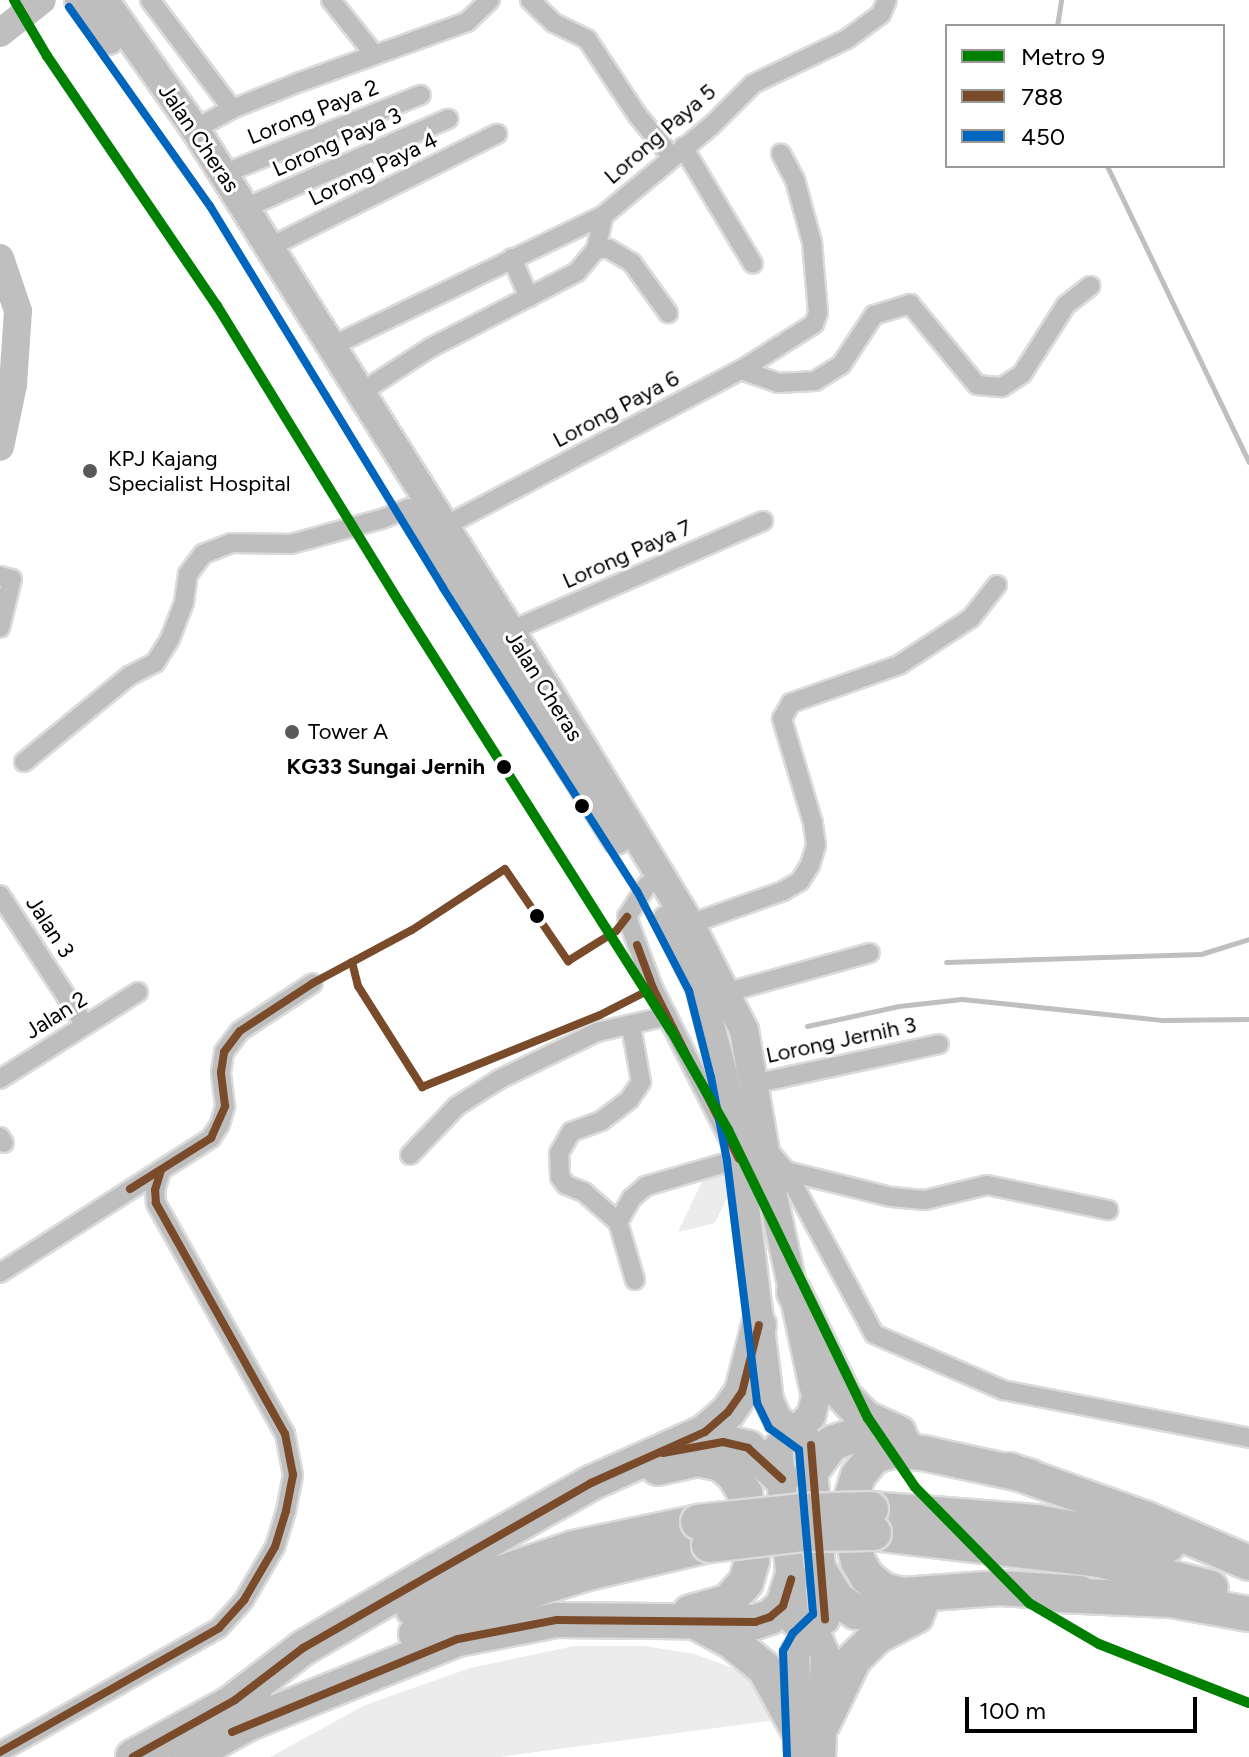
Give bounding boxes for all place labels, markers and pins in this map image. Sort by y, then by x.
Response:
place label: KPJ Kajang Specialist Hospital [108,445,291,496]
marker: KPJ Kajang Specialist Hospital [79,460,101,482]
place label: Tower A [308,719,388,745]
marker: Tower A [283,723,301,741]
place label: KG33 Sungai Jernih [287,754,485,780]
marker: KG33 Sungai Jernih [492,755,516,779]
unlabelled marker [574,798,590,814]
unlabelled marker [529,908,545,924]

